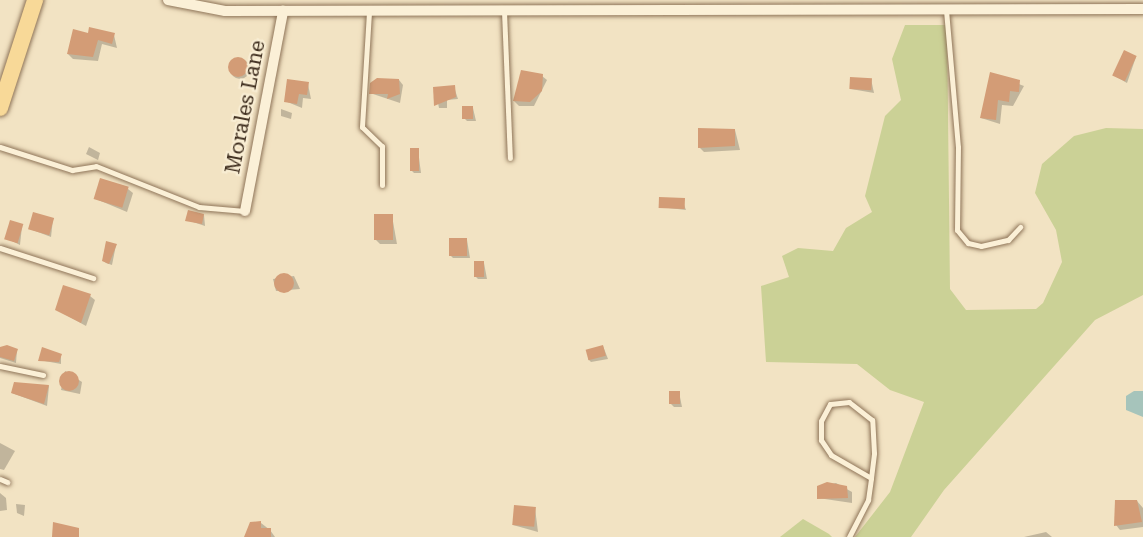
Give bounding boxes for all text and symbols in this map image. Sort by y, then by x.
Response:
street label: Morales Lane [220,38,270,176]

